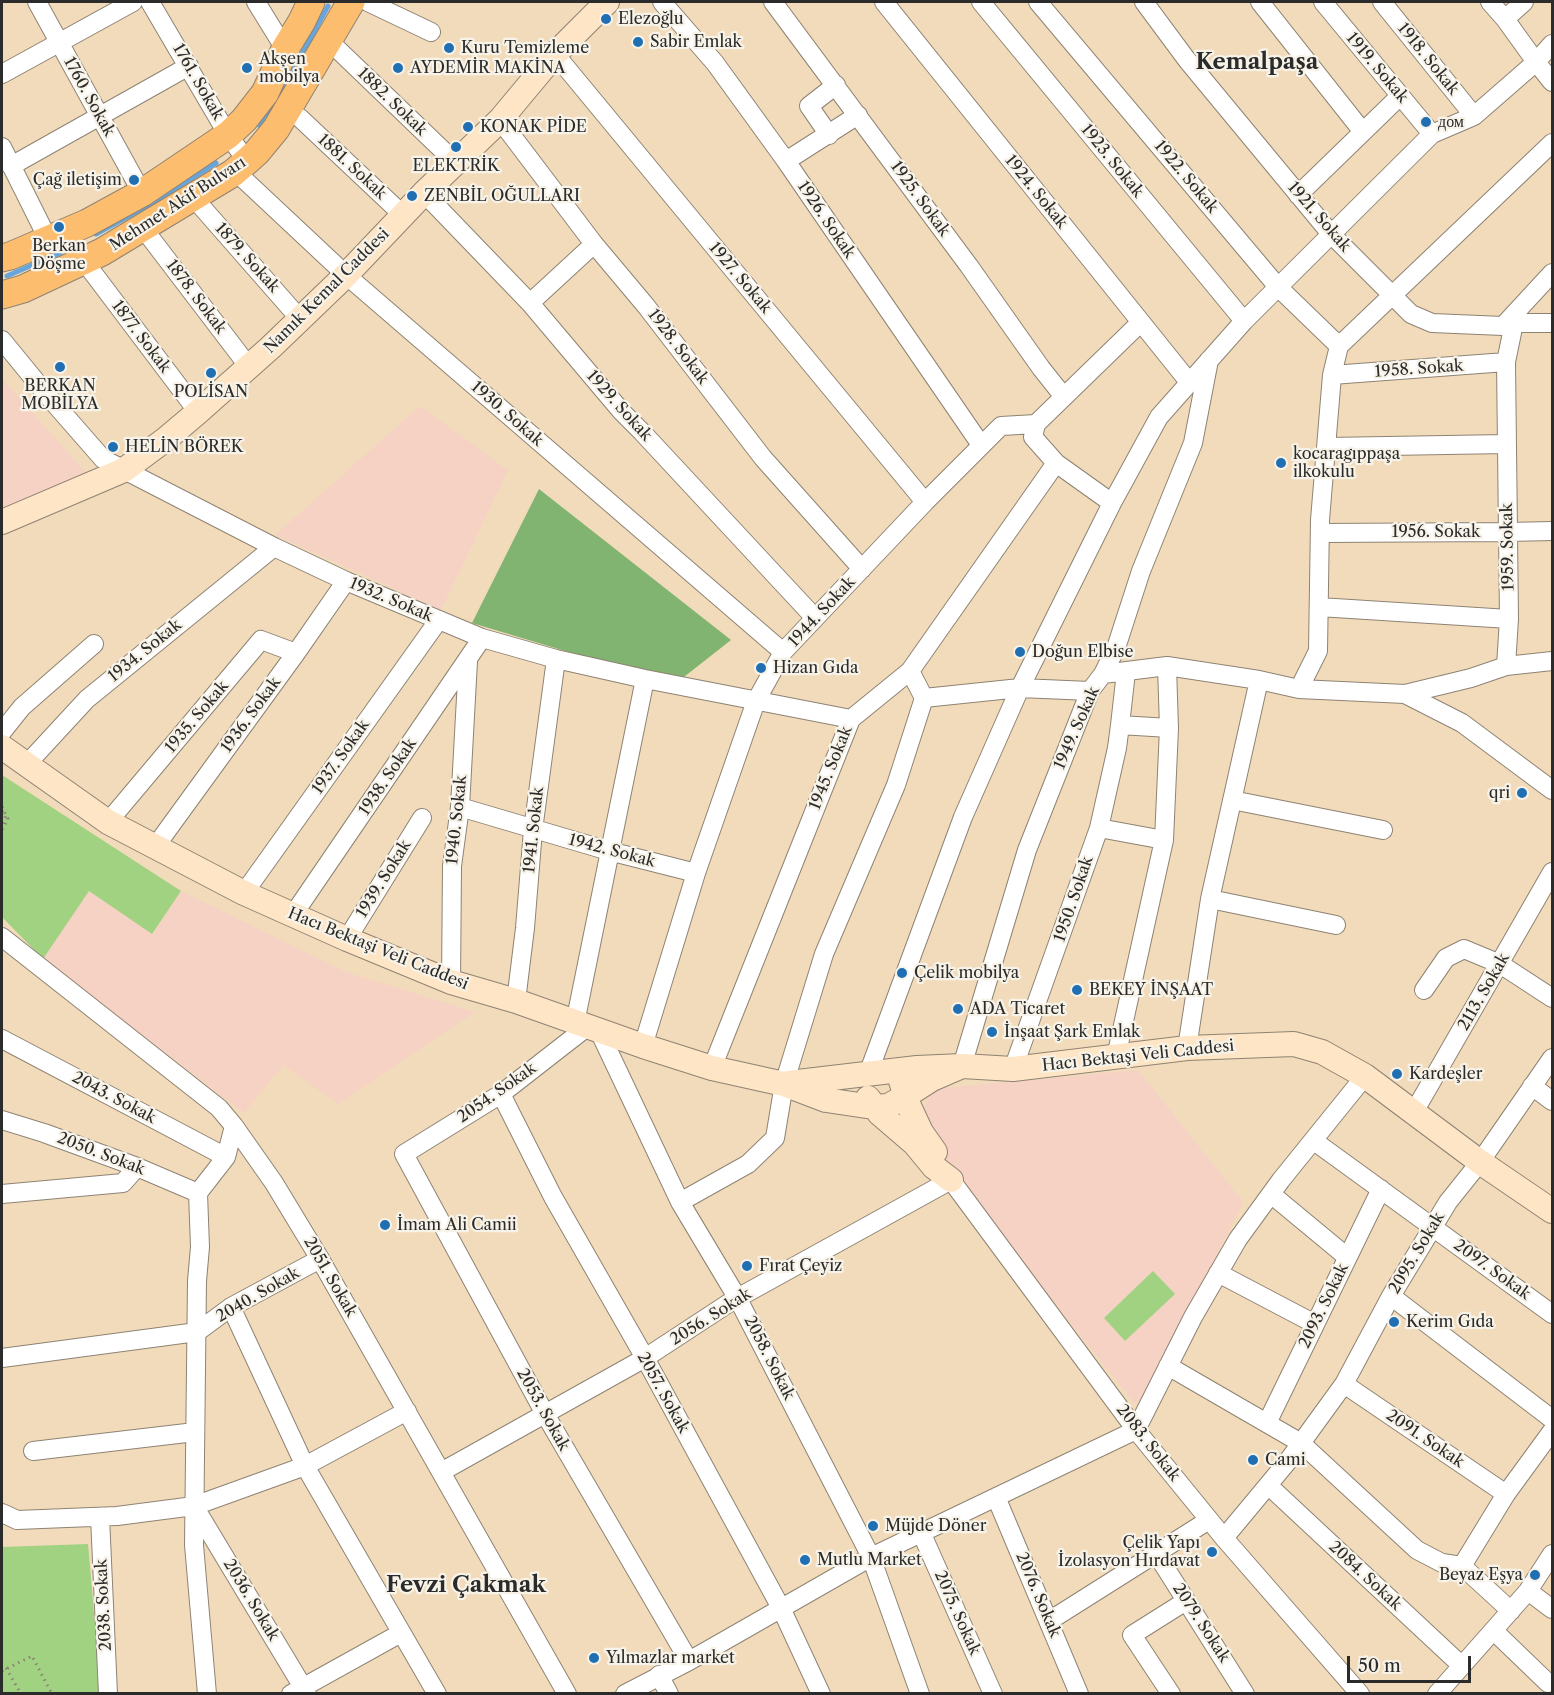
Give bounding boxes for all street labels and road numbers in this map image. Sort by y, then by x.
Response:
street label: 1918. Sokak [1393,19,1463,99]
street label: 1919. Sokak [1342,29,1412,107]
street label: 1761. Sokak [168,40,228,124]
street label: 1760. Sokak [59,54,119,140]
street label: 1882. Sokak [353,64,431,140]
street label: 1923. Sokak [1077,121,1147,201]
street label: 1881. Sokak [314,130,390,204]
street label: 1922. Sokak [1150,137,1222,217]
street label: 1924. Sokak [1001,151,1071,233]
street label: Mehmet Akif Bulvarı [106,153,250,255]
street label: 1925. Sokak [886,158,954,240]
street label: 1926. Sokak [793,178,859,262]
street label: 1921. Sokak [1283,178,1355,256]
street label: 1879. Sokak [211,219,283,297]
street label: Namık Kemal Caddesi [260,224,394,358]
street label: 1927. Sokak [705,239,775,317]
street label: 1878. Sokak [162,256,230,338]
street label: 1877. Sokak [108,297,174,377]
street label: 1928. Sokak [643,306,713,388]
street label: 1958. Sokak [1374,356,1464,382]
street label: 1929. Sokak [582,367,656,445]
street label: 1930. Sokak [467,377,547,451]
street label: 1959. Sokak [1498,503,1518,591]
street label: 1956. Sokak [1392,522,1480,542]
street label: 1944. Sokak [785,573,859,651]
street label: 1932. Sokak [346,574,436,626]
street label: 1934. Sokak [105,616,185,686]
street label: 1936. Sokak [217,673,285,757]
street label: 1935. Sokak [161,677,233,757]
street label: 1949. Sokak [1050,684,1104,772]
street label: 1937. Sokak [308,716,374,798]
street label: 1945. Sokak [806,723,856,813]
street label: 1938. Sokak [355,735,421,819]
street label: 1940. Sokak [443,774,471,866]
street label: 1941. Sokak [520,786,548,874]
street label: 1942. Sokak [567,830,657,872]
street label: 1939. Sokak [353,837,415,921]
street label: 1950. Sokak [1050,854,1098,944]
street label: Hacı Bektaşi Veli Caddesi [285,904,471,994]
street label: 2113. Sokak [1454,950,1514,1034]
street label: Hacı Bektaşi Veli Caddesi [1041,1036,1235,1076]
street label: 2054. Sokak [454,1059,540,1127]
street label: 2043. Sokak [69,1068,159,1128]
street label: 2050. Sokak [54,1128,148,1180]
street label: 2095. Sokak [1385,1209,1449,1297]
street label: 2051. Sokak [299,1234,361,1320]
street label: 2097. Sokak [1450,1236,1534,1304]
street label: 2093. Sokak [1295,1260,1353,1352]
street label: 2040. Sokak [213,1263,303,1327]
street label: 2056. Sokak [667,1285,755,1349]
street label: 2058. Sokak [740,1313,798,1403]
street label: 2057. Sokak [633,1349,693,1437]
street label: 2053. Sokak [512,1365,574,1455]
street label: 2083. Sokak [1112,1401,1184,1485]
street label: 2091. Sokak [1382,1406,1468,1472]
street label: 2084. Sokak [1325,1537,1405,1615]
street label: 2076. Sokak [1011,1549,1065,1641]
street label: 2036. Sokak [219,1556,283,1644]
street label: 2038. Sokak [92,1559,116,1651]
street label: 2075. Sokak [930,1568,984,1658]
street label: 2079. Sokak [1168,1580,1234,1666]

